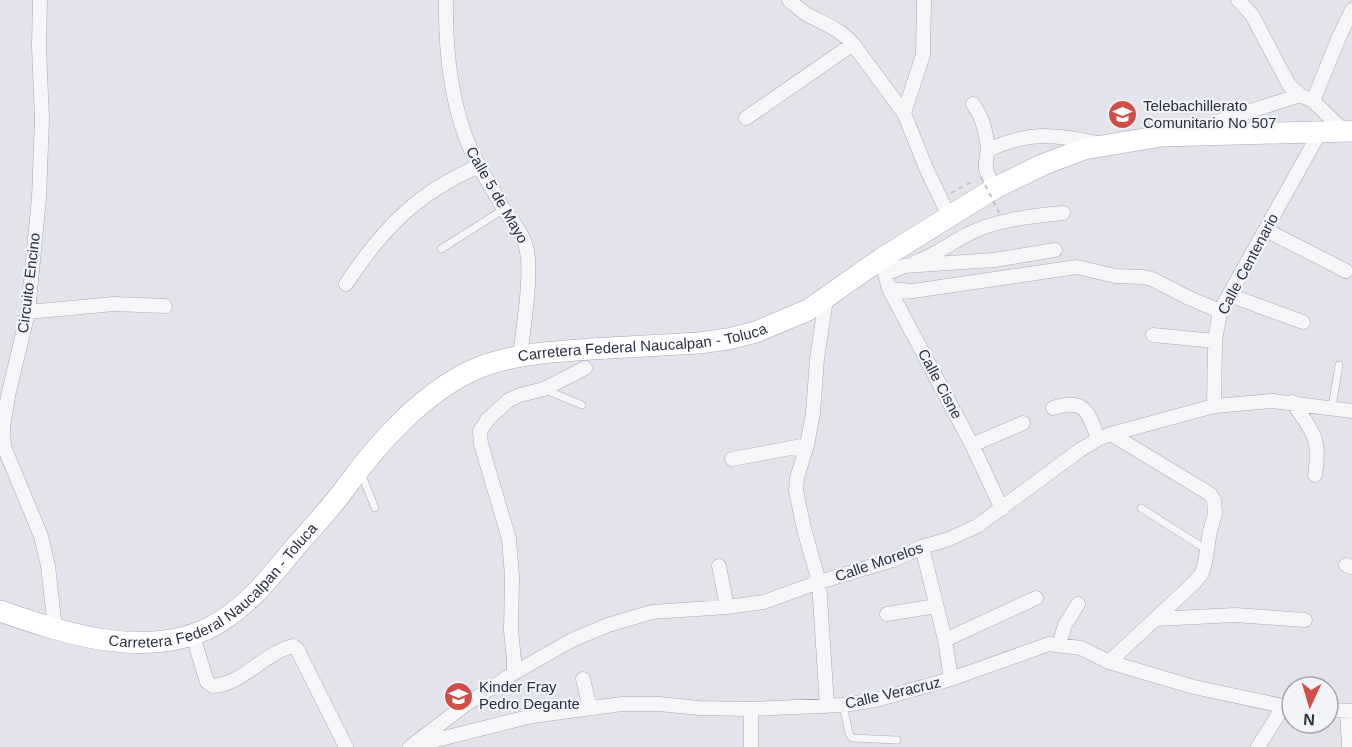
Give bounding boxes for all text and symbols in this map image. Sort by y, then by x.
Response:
place label: Telebachillerato Comunitario No 507 [1143,97,1276,131]
school or university icon: Telebachillerato Comunitario No 507 [1106,99,1138,131]
street label: Calle 5 de Mayo [463,144,532,246]
street label: Calle Centenario [1214,210,1281,317]
street label: Circuito Encino [14,232,43,334]
street label: Carretera Federal Naucalpan - Toluca [517,319,770,365]
street label: Calle Cisne [915,346,966,422]
street label: Carretera Federal Naucalpan - Toluca [108,519,321,651]
street label: Calle Morelos [833,539,925,584]
street label: Calle Veracruz [843,673,942,712]
north arrow [1280,675,1340,735]
place label: Kinder Fray Pedro Degante [479,678,580,712]
school or university icon: Kinder Fray Pedro Degante [442,680,474,712]
text: N [1303,711,1315,728]

